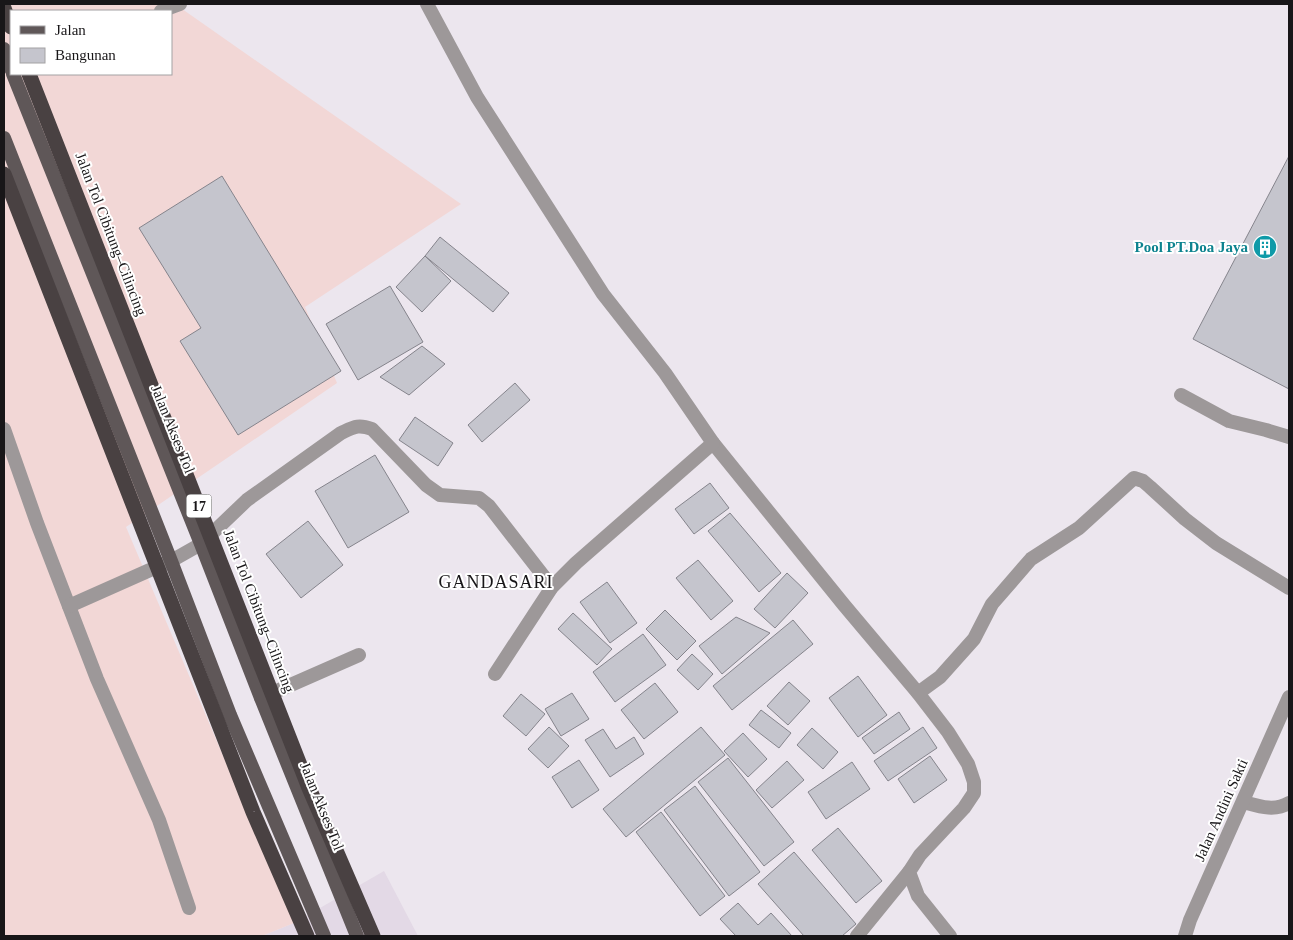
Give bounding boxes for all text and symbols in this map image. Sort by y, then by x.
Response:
legend [10,10,172,75]
text: Jalan [55,22,86,38]
text: Bangunan [55,47,116,63]
street label: Jalan Tol Cibitung–Cilincing [72,150,150,318]
building icon: Pool PT.Doa Jaya [1252,234,1278,260]
place label: Pool PT.Doa Jaya [1135,239,1248,255]
street label: Jalan Akses Tol [148,383,198,475]
road number: 17 [186,494,212,518]
street label: Jalan Tol Cibitung–Cilincing [220,527,298,695]
district label: GANDASARI [438,572,554,592]
street label: Jalan Andini Sakti [1191,757,1251,863]
street label: Jalan Akses Tol [297,760,347,852]

